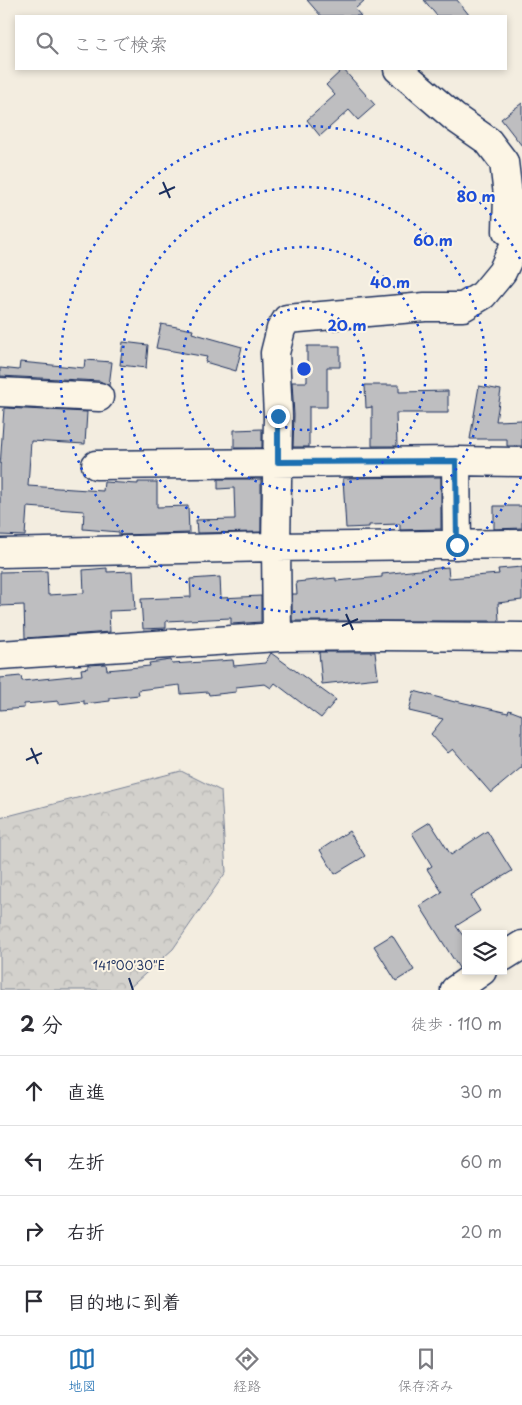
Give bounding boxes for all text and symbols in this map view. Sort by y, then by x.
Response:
search box [15,15,507,70]
icon: search [33,29,61,57]
text: ここで検索 [73,29,168,57]
text: 80 m [456,184,496,207]
text: 60 m [413,228,453,251]
text: 40 m [370,270,410,293]
text: 20 m [328,313,366,336]
centre of rings [295,360,313,378]
route end [267,405,290,428]
route start [446,534,469,557]
map controls [462,930,507,975]
button: layers [462,930,507,975]
text: 141°00'30"E [93,956,165,974]
text: 2 分 [20,1007,62,1039]
text: 徒歩 · 110 m [411,1011,502,1035]
icon: ahead [20,1077,48,1105]
text: 直進 [67,1077,105,1105]
text: 30 m [460,1079,502,1103]
icon: left [20,1147,48,1175]
text: 左折 [67,1147,105,1175]
text: 60 m [460,1149,502,1173]
icon: right [20,1217,48,1245]
text: 右折 [67,1217,105,1245]
text: 20 m [461,1219,502,1243]
icon: arrive [20,1287,48,1315]
text: 目的地に到着 [67,1287,181,1315]
tab: 地図 [68,1345,96,1396]
tab: 経路 [233,1345,261,1396]
tab: 保存済み [398,1345,454,1396]

